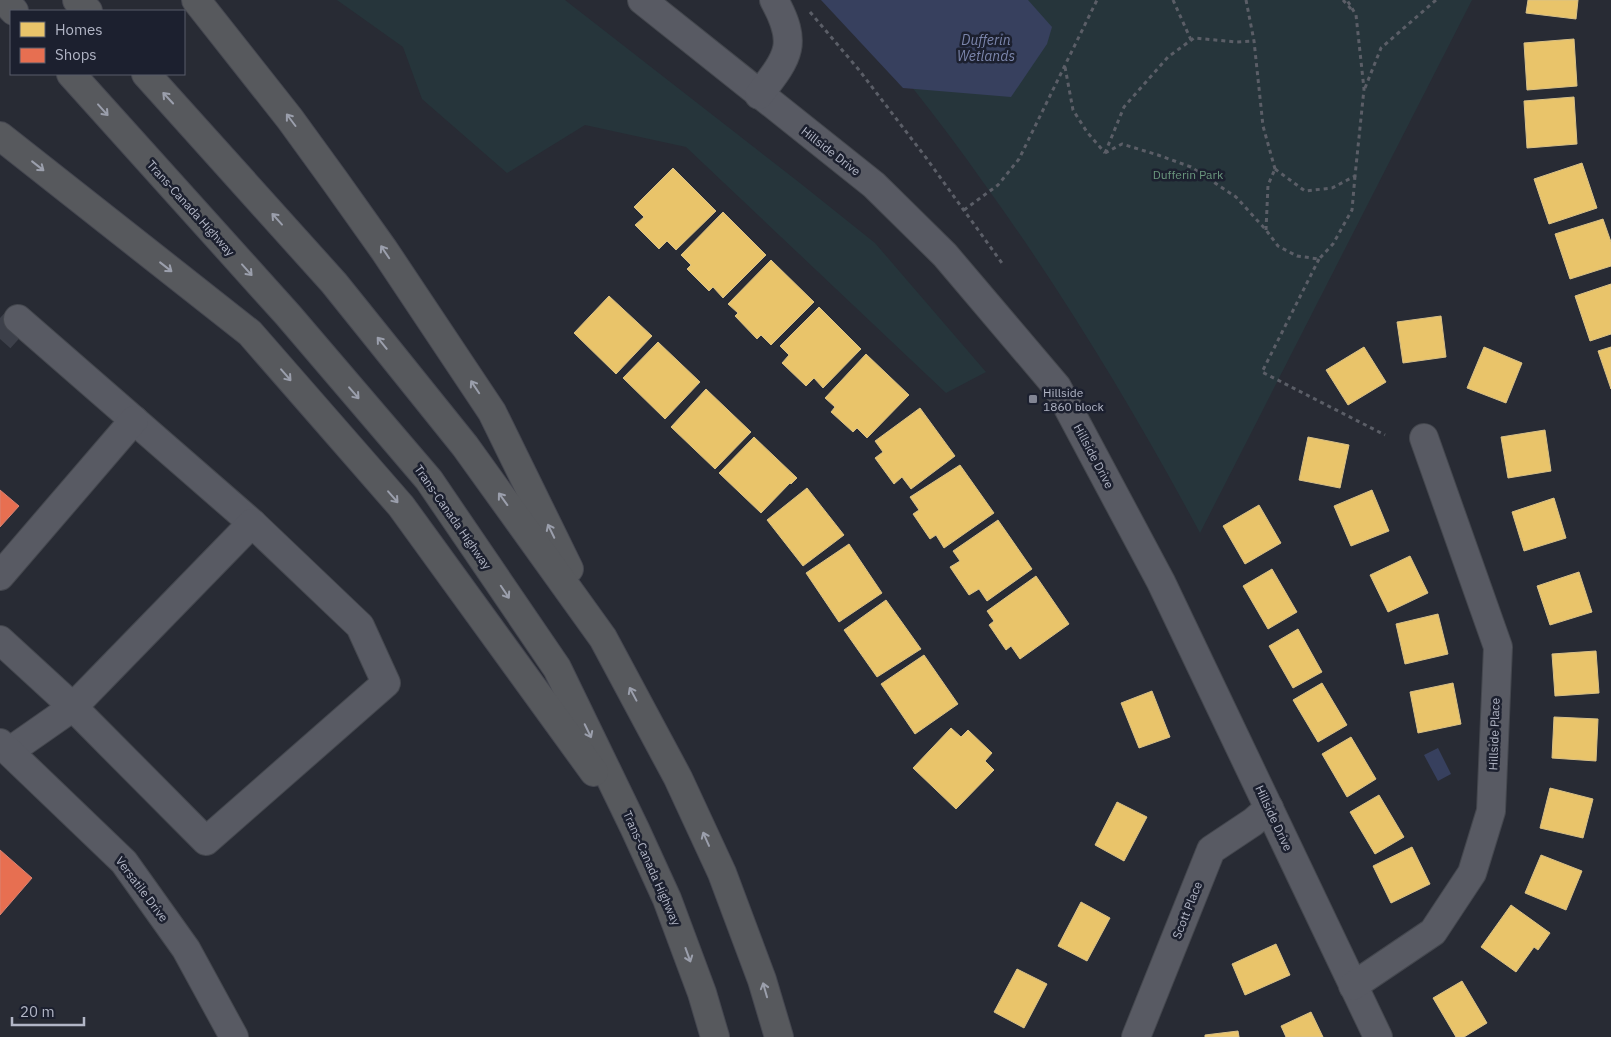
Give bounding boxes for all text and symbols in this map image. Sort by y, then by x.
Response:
legend [10,10,185,75]
text: Homes [55,20,103,39]
water label: Dufferin Wetlands [957,31,1015,65]
text: Shops [55,45,97,64]
one-way arrow [163,91,174,104]
one-way arrow [97,103,109,116]
one-way arrow [285,114,296,127]
street label: Hillside Drive [798,123,864,179]
street label: Trans-Canada Highway [144,157,238,259]
one-way arrow [32,160,45,171]
park label: Dufferin Park [1153,167,1224,182]
one-way arrow [271,212,283,225]
one-way arrow [380,245,390,259]
one-way arrow [159,261,172,272]
one-way arrow [242,264,253,277]
one-way arrow [377,336,388,349]
one-way arrow [281,368,292,381]
one-way arrow [470,381,480,395]
place label: Hillside 1860 block [1043,385,1105,414]
one-way arrow [349,386,360,399]
marker: Hillside 1860 block [1027,393,1039,405]
street label: Hillside Drive [1071,421,1117,491]
street label: Trans-Canada Highway [411,462,495,572]
one-way arrow [387,491,399,504]
one-way arrow [498,492,508,506]
one-way arrow [546,524,555,539]
one-way arrow [500,584,510,598]
one-way arrow [628,686,638,701]
street label: Hillside Place [1485,697,1503,771]
one-way arrow [584,723,593,738]
street label: Hillside Drive [1252,783,1296,854]
street label: Trans-Canada Highway [620,808,684,928]
one-way arrow [701,832,710,847]
street label: Versatile Drive [113,853,172,925]
street label: Scott Place [1169,879,1205,941]
one-way arrow [684,946,693,962]
one-way arrow [760,983,770,999]
scale bar [12,994,85,1026]
text: 20 m [20,1002,55,1021]

